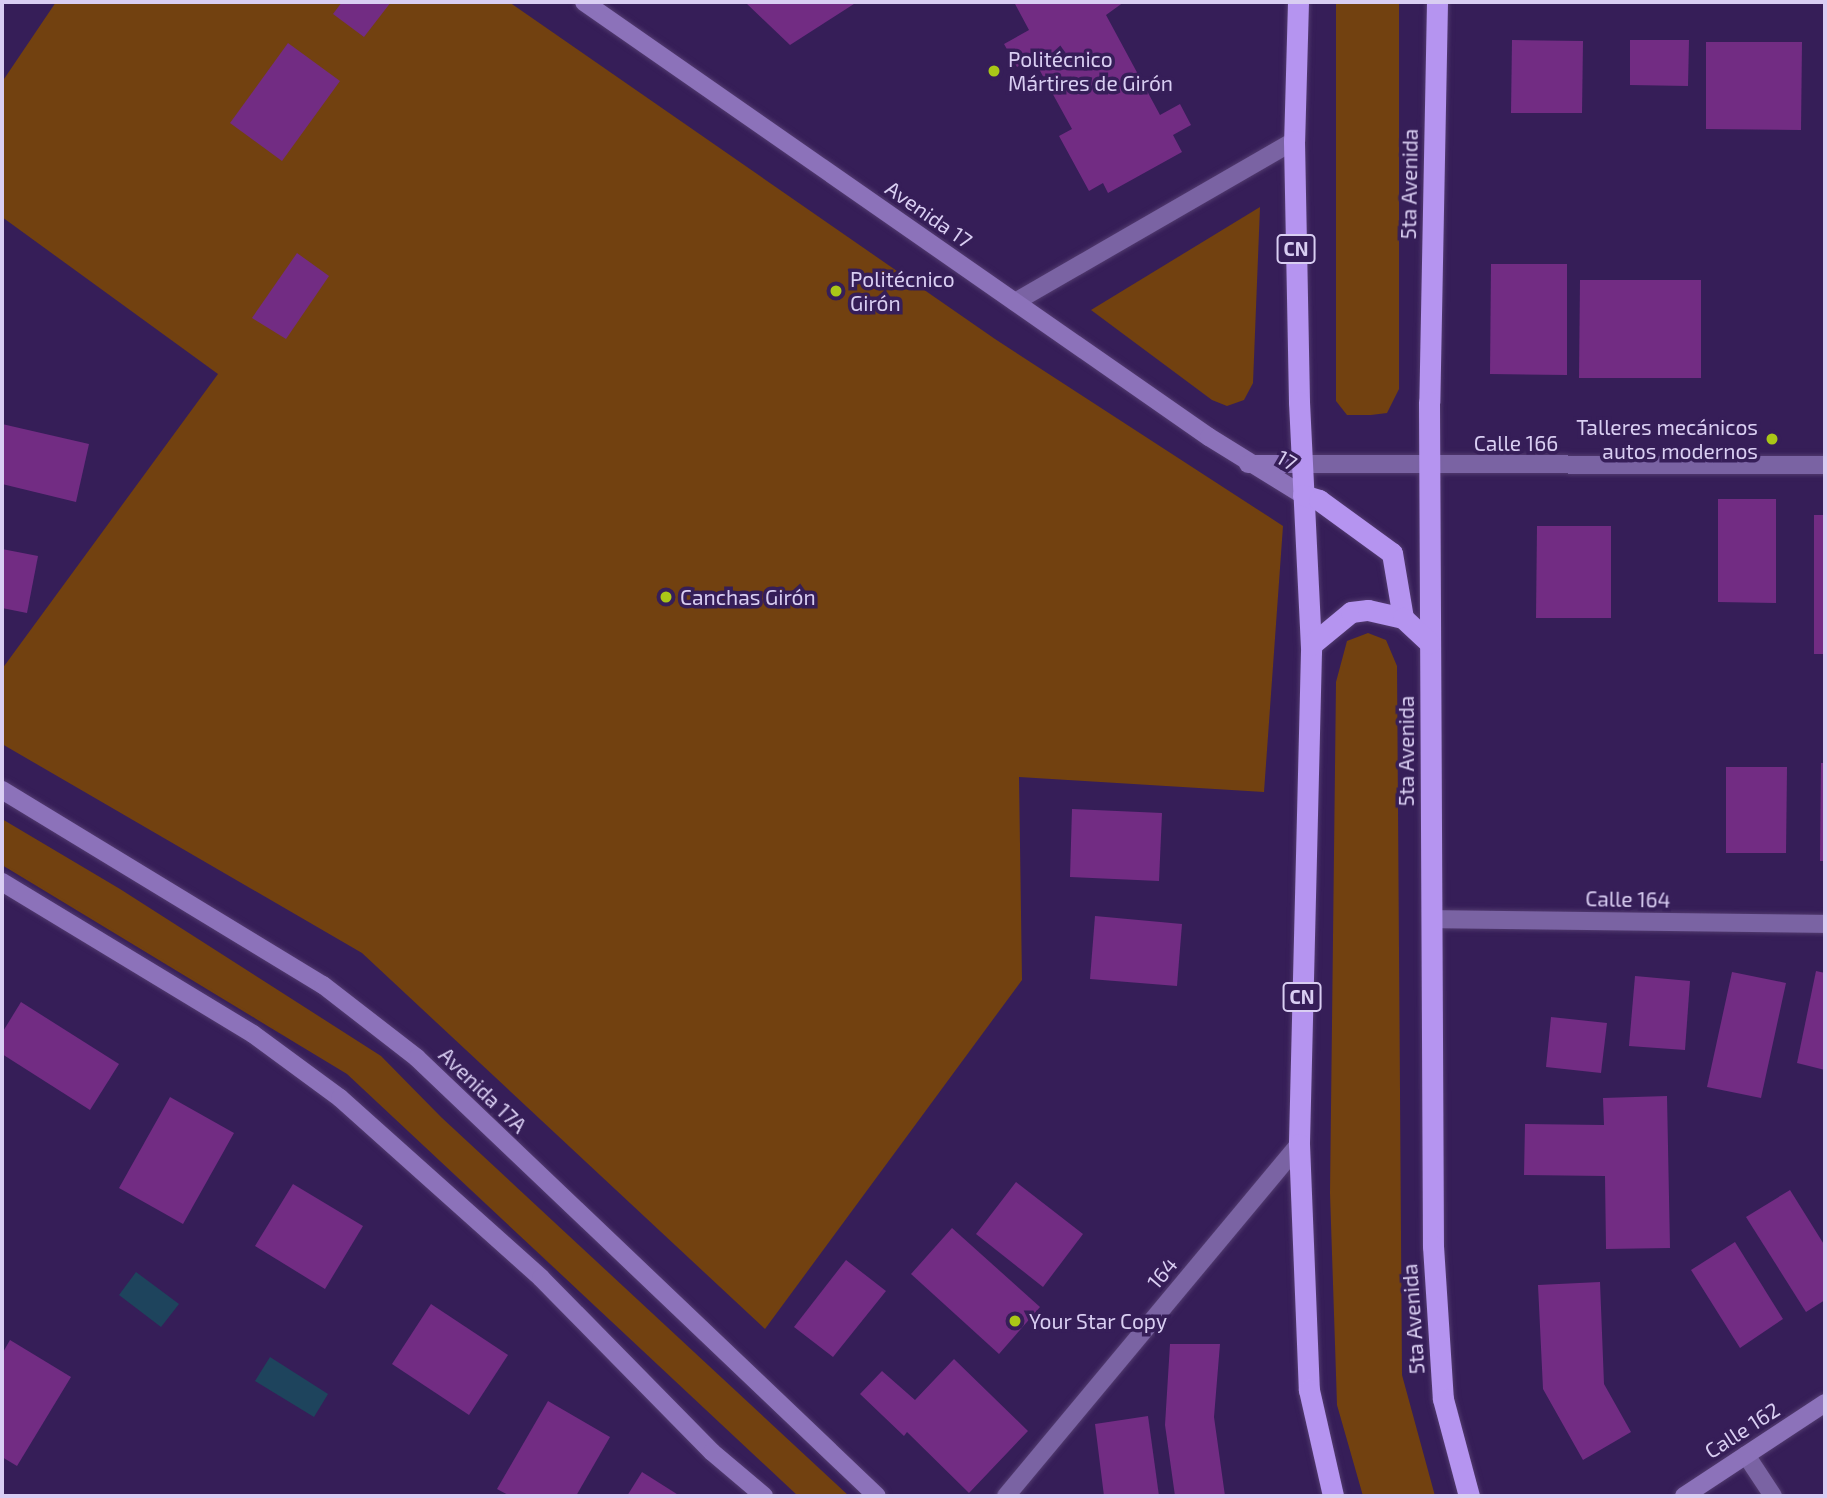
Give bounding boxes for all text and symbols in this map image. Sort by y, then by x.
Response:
place label: Politécnico Mártires de Girón [1008,46,1173,96]
marker: Politécnico Mártires de Girón [986,63,1002,79]
street label: 5ta Avenida [1395,128,1423,240]
street label: Avenida 17 [881,175,977,253]
road number: CN [1275,233,1317,264]
place label: Politécnico Girón [850,266,955,316]
marker: Politécnico Girón [828,283,844,299]
place label: Talleres mecánicos autos modernos [1576,414,1758,464]
street label: Calle 166 [1474,430,1558,456]
marker: Talleres mecánicos autos modernos [1764,431,1780,447]
street label: 17 [1272,444,1302,476]
place label: Canchas Girón [680,584,816,610]
marker: Canchas Girón [658,589,674,605]
street label: 5ta Avenida [1393,695,1419,807]
street label: Calle 164 [1585,886,1671,912]
road number: CN [1281,981,1323,1012]
street label: Avenida 17A [434,1042,532,1138]
street label: 164 [1142,1252,1182,1294]
street label: 5ta Avenida [1397,1263,1429,1375]
place label: Your Star Copy [1029,1308,1168,1334]
marker: Your Star Copy [1007,1313,1023,1329]
street label: Calle 162 [1700,1397,1784,1463]

